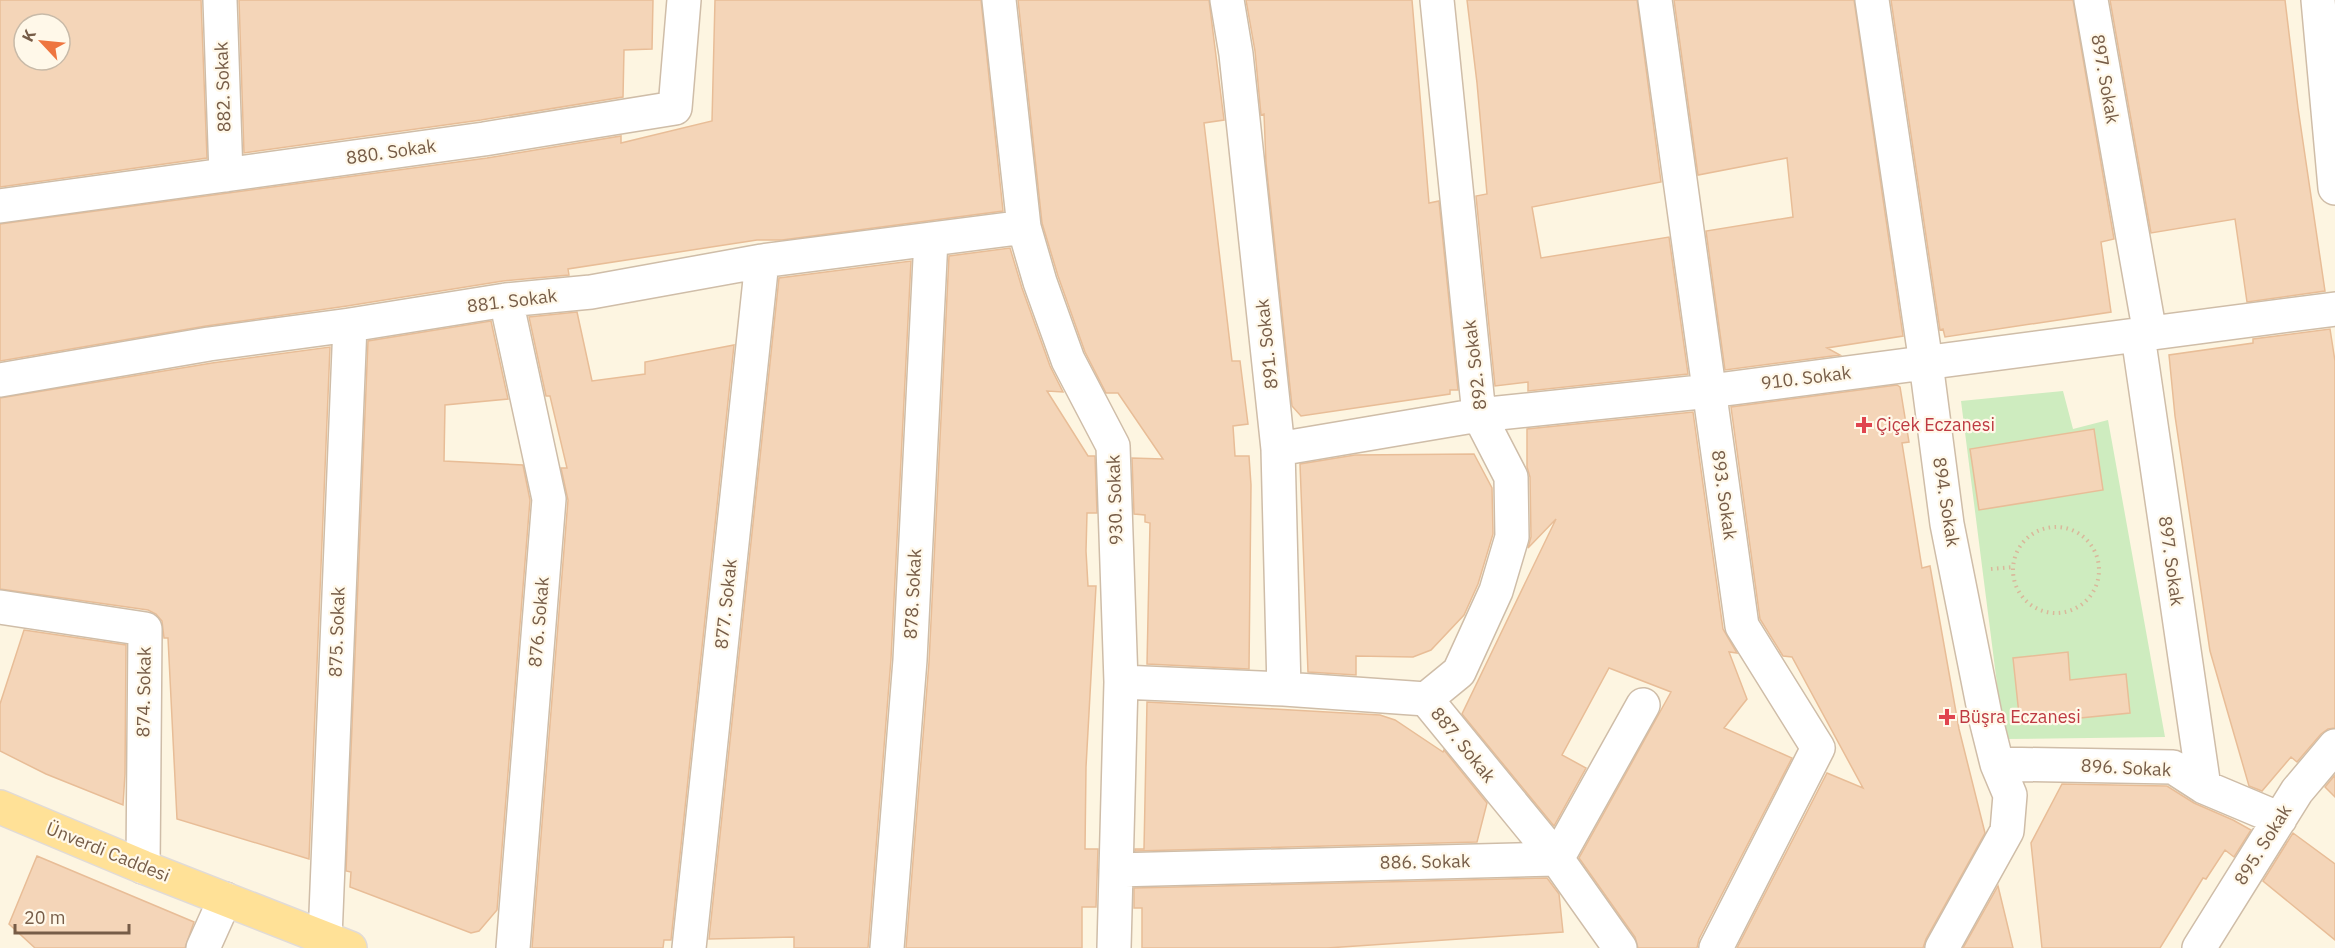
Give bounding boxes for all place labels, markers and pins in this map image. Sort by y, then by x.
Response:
place label: Çiçek Eczanesi [1876,413,1995,436]
marker: Çiçek Eczanesi [1857,418,1871,432]
place label: Büşra Eczanesi [1959,705,2081,728]
marker: Büşra Eczanesi [1940,710,1954,724]

